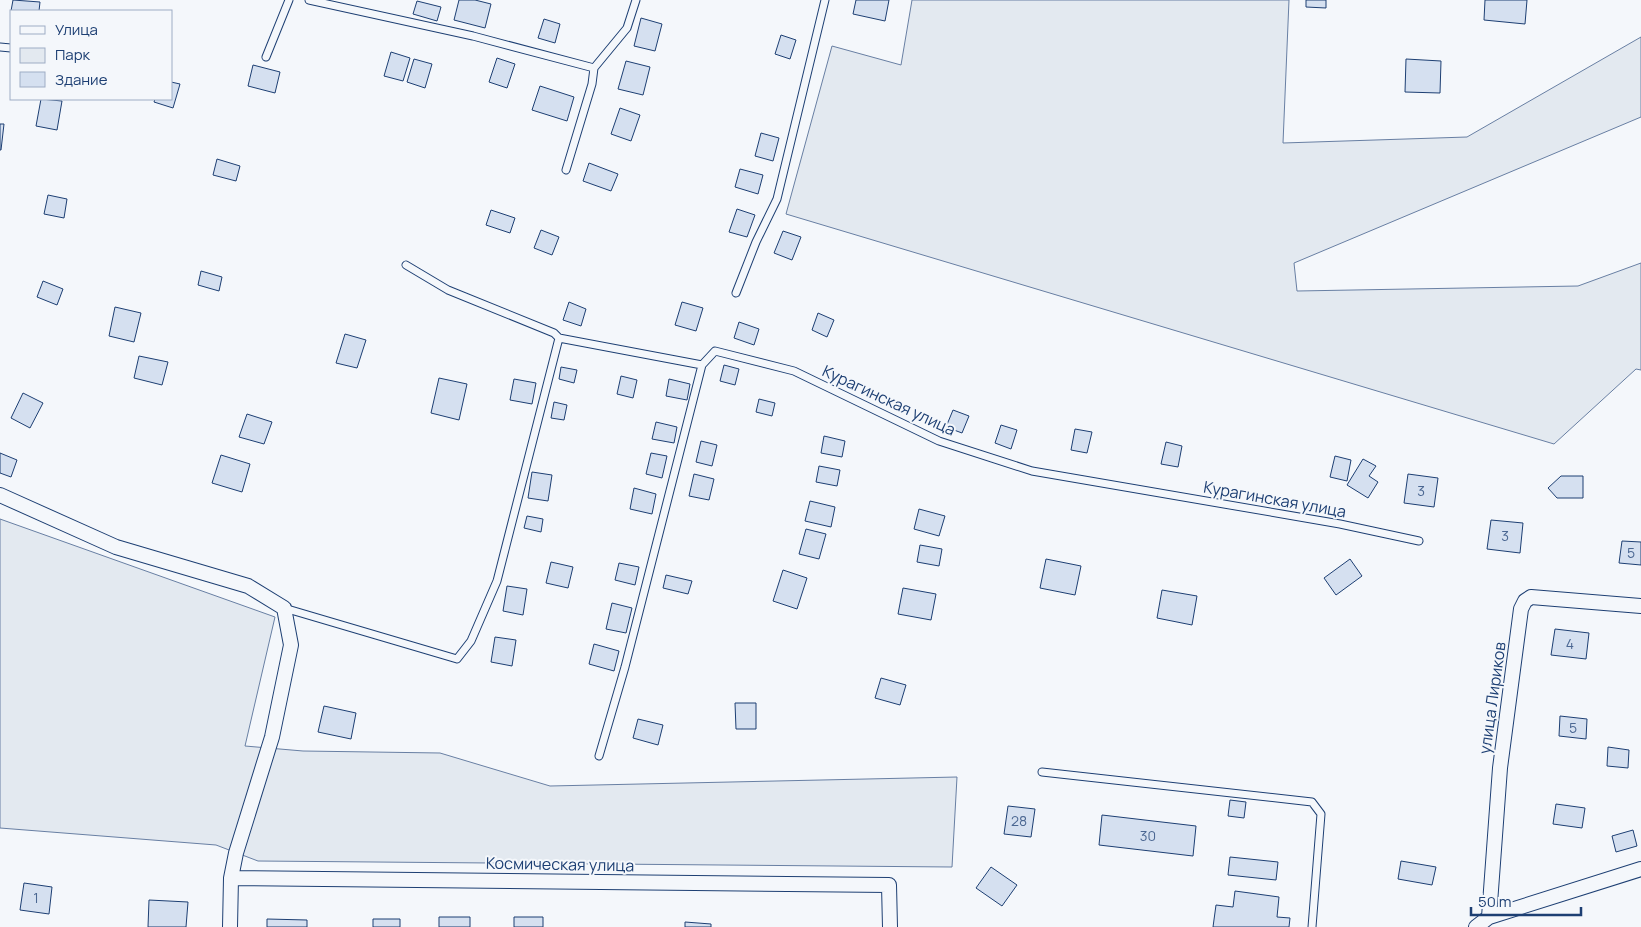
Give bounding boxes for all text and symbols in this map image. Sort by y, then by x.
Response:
legend [10,10,172,100]
text: Улица [55,19,98,40]
text: Парк [55,44,91,65]
text: Здание [55,69,108,90]
street label: Курагинская улица [819,359,959,441]
street label: Курагинская улица [1202,476,1348,522]
house number: 3 [1417,481,1425,500]
house number: 3 [1501,526,1509,545]
house number: 5 [1627,543,1635,562]
house number: 4 [1566,634,1574,653]
street label: улица Лириков [1473,640,1511,756]
house number: 5 [1569,718,1577,737]
house number: 28 [1011,811,1027,830]
house number: 30 [1140,826,1156,845]
street label: Космическая улица [486,852,634,876]
scale bar [1471,884,1581,916]
house number: 1 [33,888,39,907]
text: 50 m [1478,891,1512,912]

